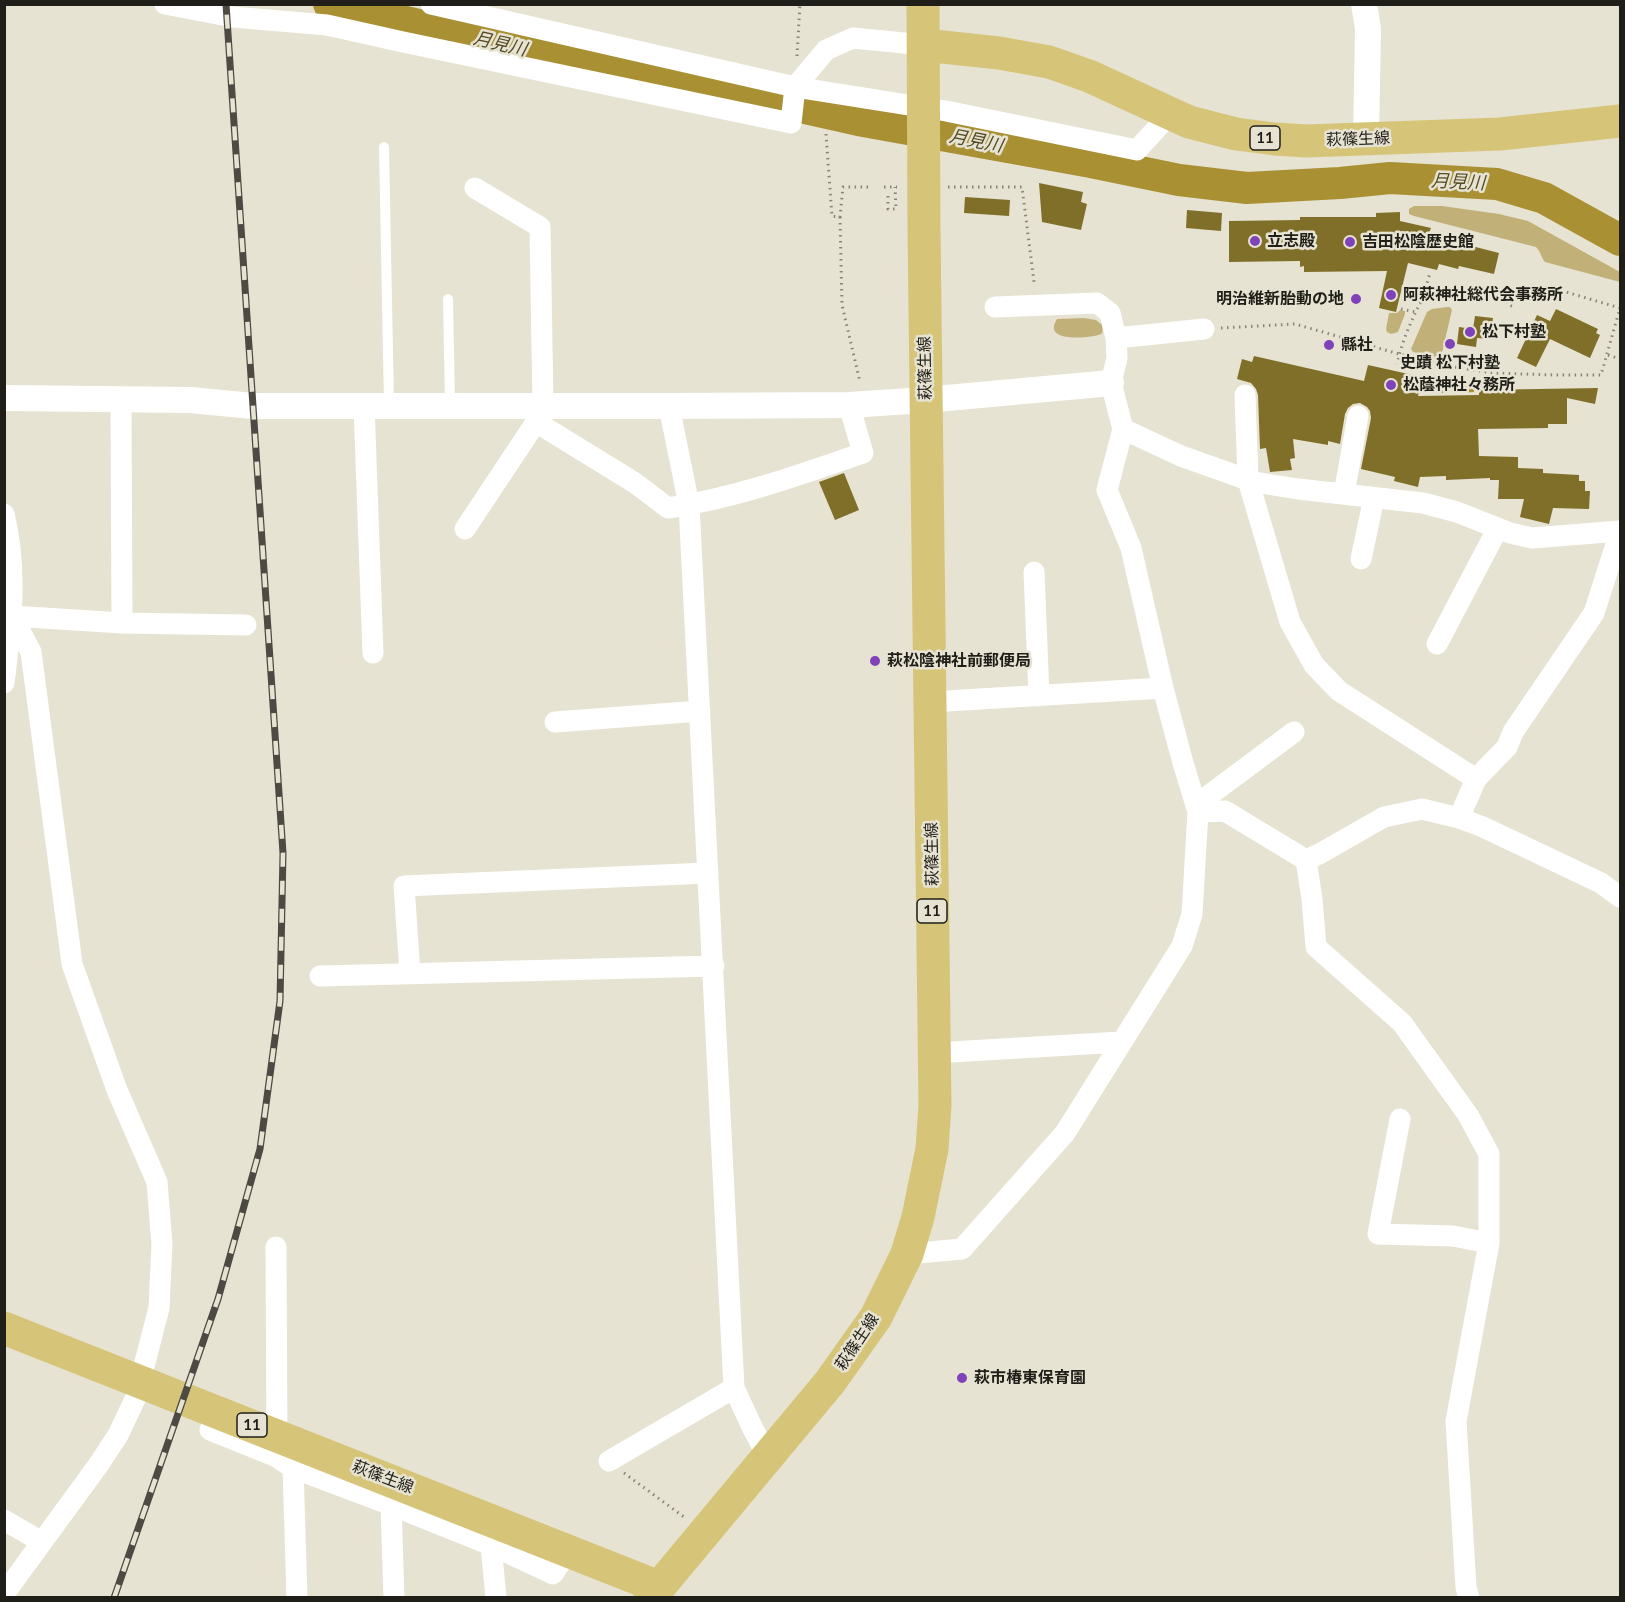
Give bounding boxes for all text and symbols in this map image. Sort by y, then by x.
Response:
water label: 月見川 [471,27,529,61]
water label: 月見川 [947,125,1005,157]
road number: 11 [1250,126,1280,150]
street label: 萩篠生線 [1326,128,1390,150]
water label: 月見川 [1430,170,1486,194]
place label: 立志殿 [1267,231,1315,251]
place label: 吉田松陰歴史館 [1362,232,1474,252]
marker: 立志殿 [1248,234,1262,248]
marker: 吉田松陰歴史館 [1343,235,1357,249]
place label: 阿萩神社総代会事務所 [1403,285,1563,305]
marker: 阿萩神社総代会事務所 [1384,288,1398,302]
place label: 明治維新胎動の地 [1216,289,1344,309]
marker: 明治維新胎動の地 [1349,292,1363,306]
place label: 松下村塾 [1482,322,1546,342]
marker: 松下村塾 [1463,325,1477,339]
place label: 縣社 [1341,335,1373,355]
street label: 萩篠生線 [915,336,935,400]
marker: 史蹟 松下村塾 [1443,337,1457,351]
marker: 縣社 [1322,338,1336,352]
place label: 史蹟 松下村塾 [1400,353,1500,373]
place label: 松蔭神社々務所 [1403,375,1515,395]
marker: 松蔭神社々務所 [1384,378,1398,392]
place label: 萩松陰神社前郵便局 [887,651,1031,671]
marker: 萩松陰神社前郵便局 [868,654,882,668]
street label: 萩篠生線 [922,822,942,886]
road number: 11 [917,899,947,923]
street label: 萩篠生線 [831,1310,883,1374]
place label: 萩市椿東保育園 [974,1368,1086,1388]
marker: 萩市椿東保育園 [955,1371,969,1385]
road number: 11 [237,1413,267,1437]
street label: 萩篠生線 [350,1457,416,1497]

